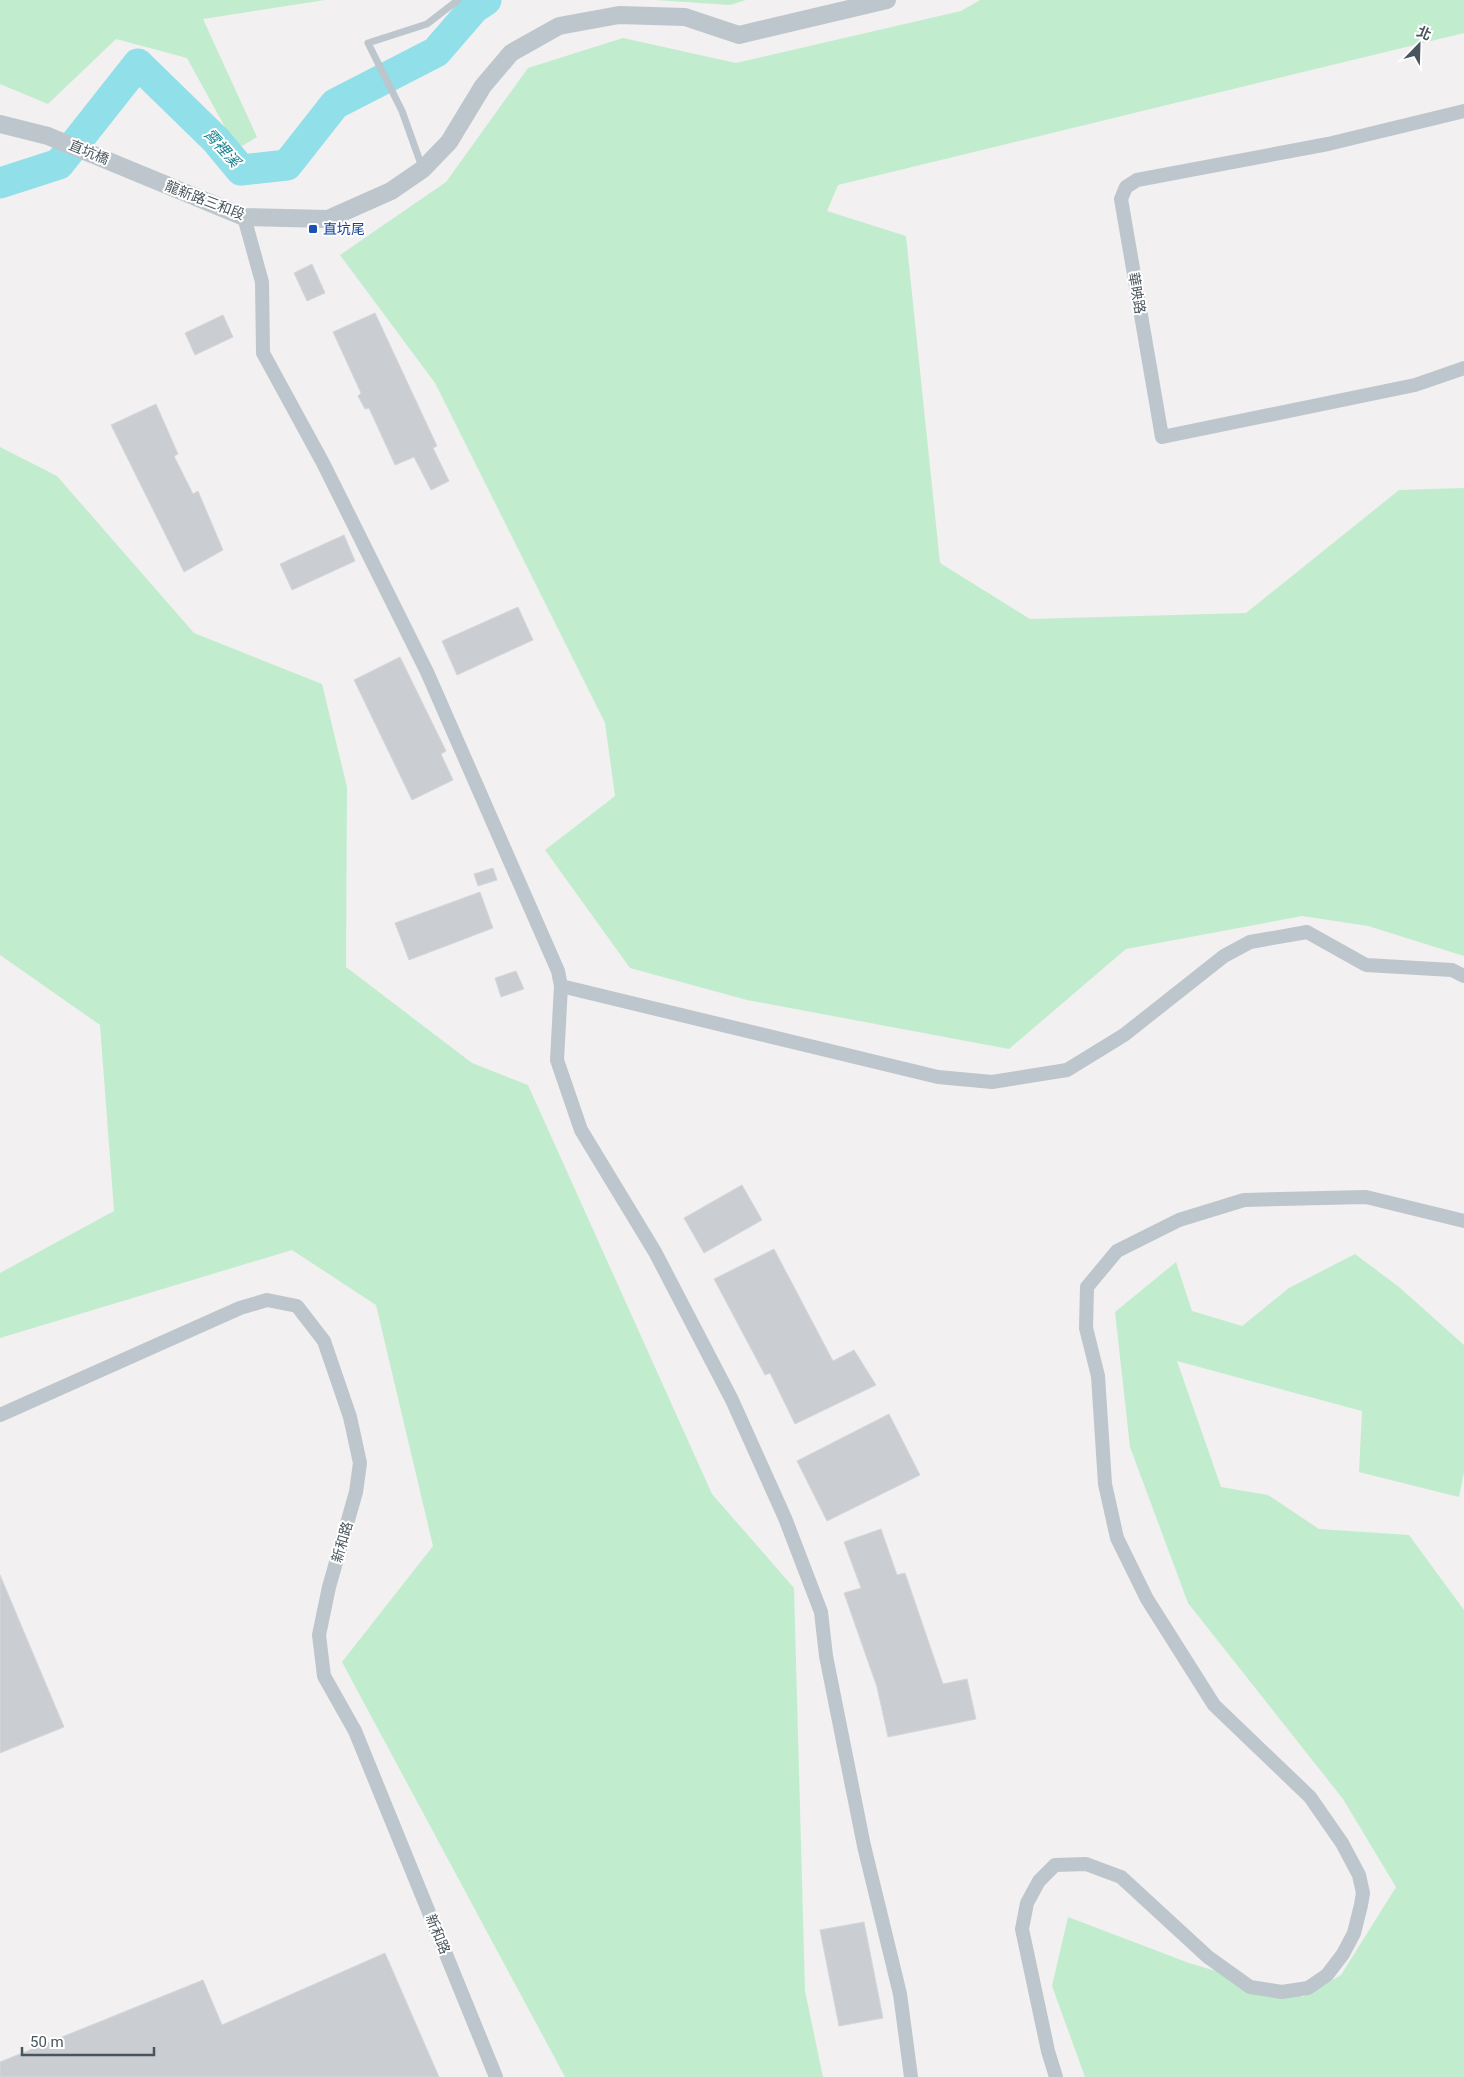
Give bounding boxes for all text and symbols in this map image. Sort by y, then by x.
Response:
north arrow [1394,20,1444,70]
text: 北 [1415,23,1434,43]
water label: 霄裡溪 [200,125,245,172]
street label: 直坑橋 [67,137,111,167]
street label: 龍新路三和段 [163,177,247,223]
place label: 直坑尾 [323,221,365,237]
marker: 直坑尾 [307,223,319,235]
street label: 華映路 [1125,271,1149,315]
street label: 新和路 [329,1520,355,1564]
street label: 新和路 [423,1912,453,1956]
scale bar [22,2024,155,2056]
text: 50 m [30,2033,64,2051]

